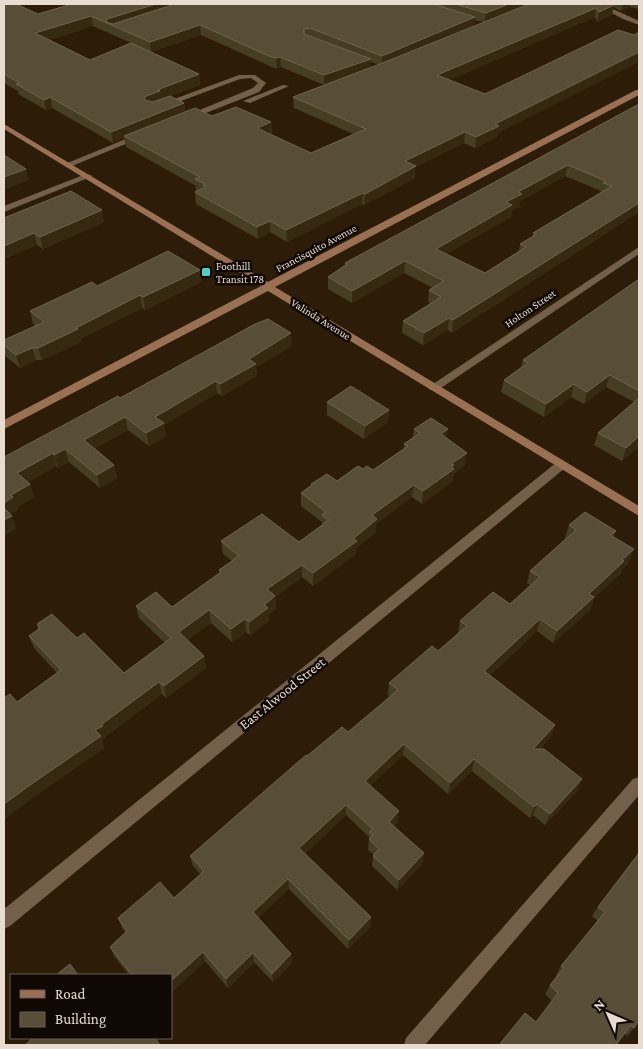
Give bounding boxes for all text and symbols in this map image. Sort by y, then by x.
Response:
street label: Francisquito Avenue [274,222,359,275]
place label: Foothill Transit 178 [216,260,264,285]
marker: Foothill Transit 178 [200,266,212,278]
street label: Holton Street [502,287,558,329]
street label: Valinda Avenue [289,296,353,342]
street label: East Alwood Street [236,653,328,732]
legend [10,974,172,1039]
text: Road [55,986,86,1002]
north arrow [583,989,633,1039]
text: N [590,995,608,1014]
text: Building [55,1011,106,1028]

